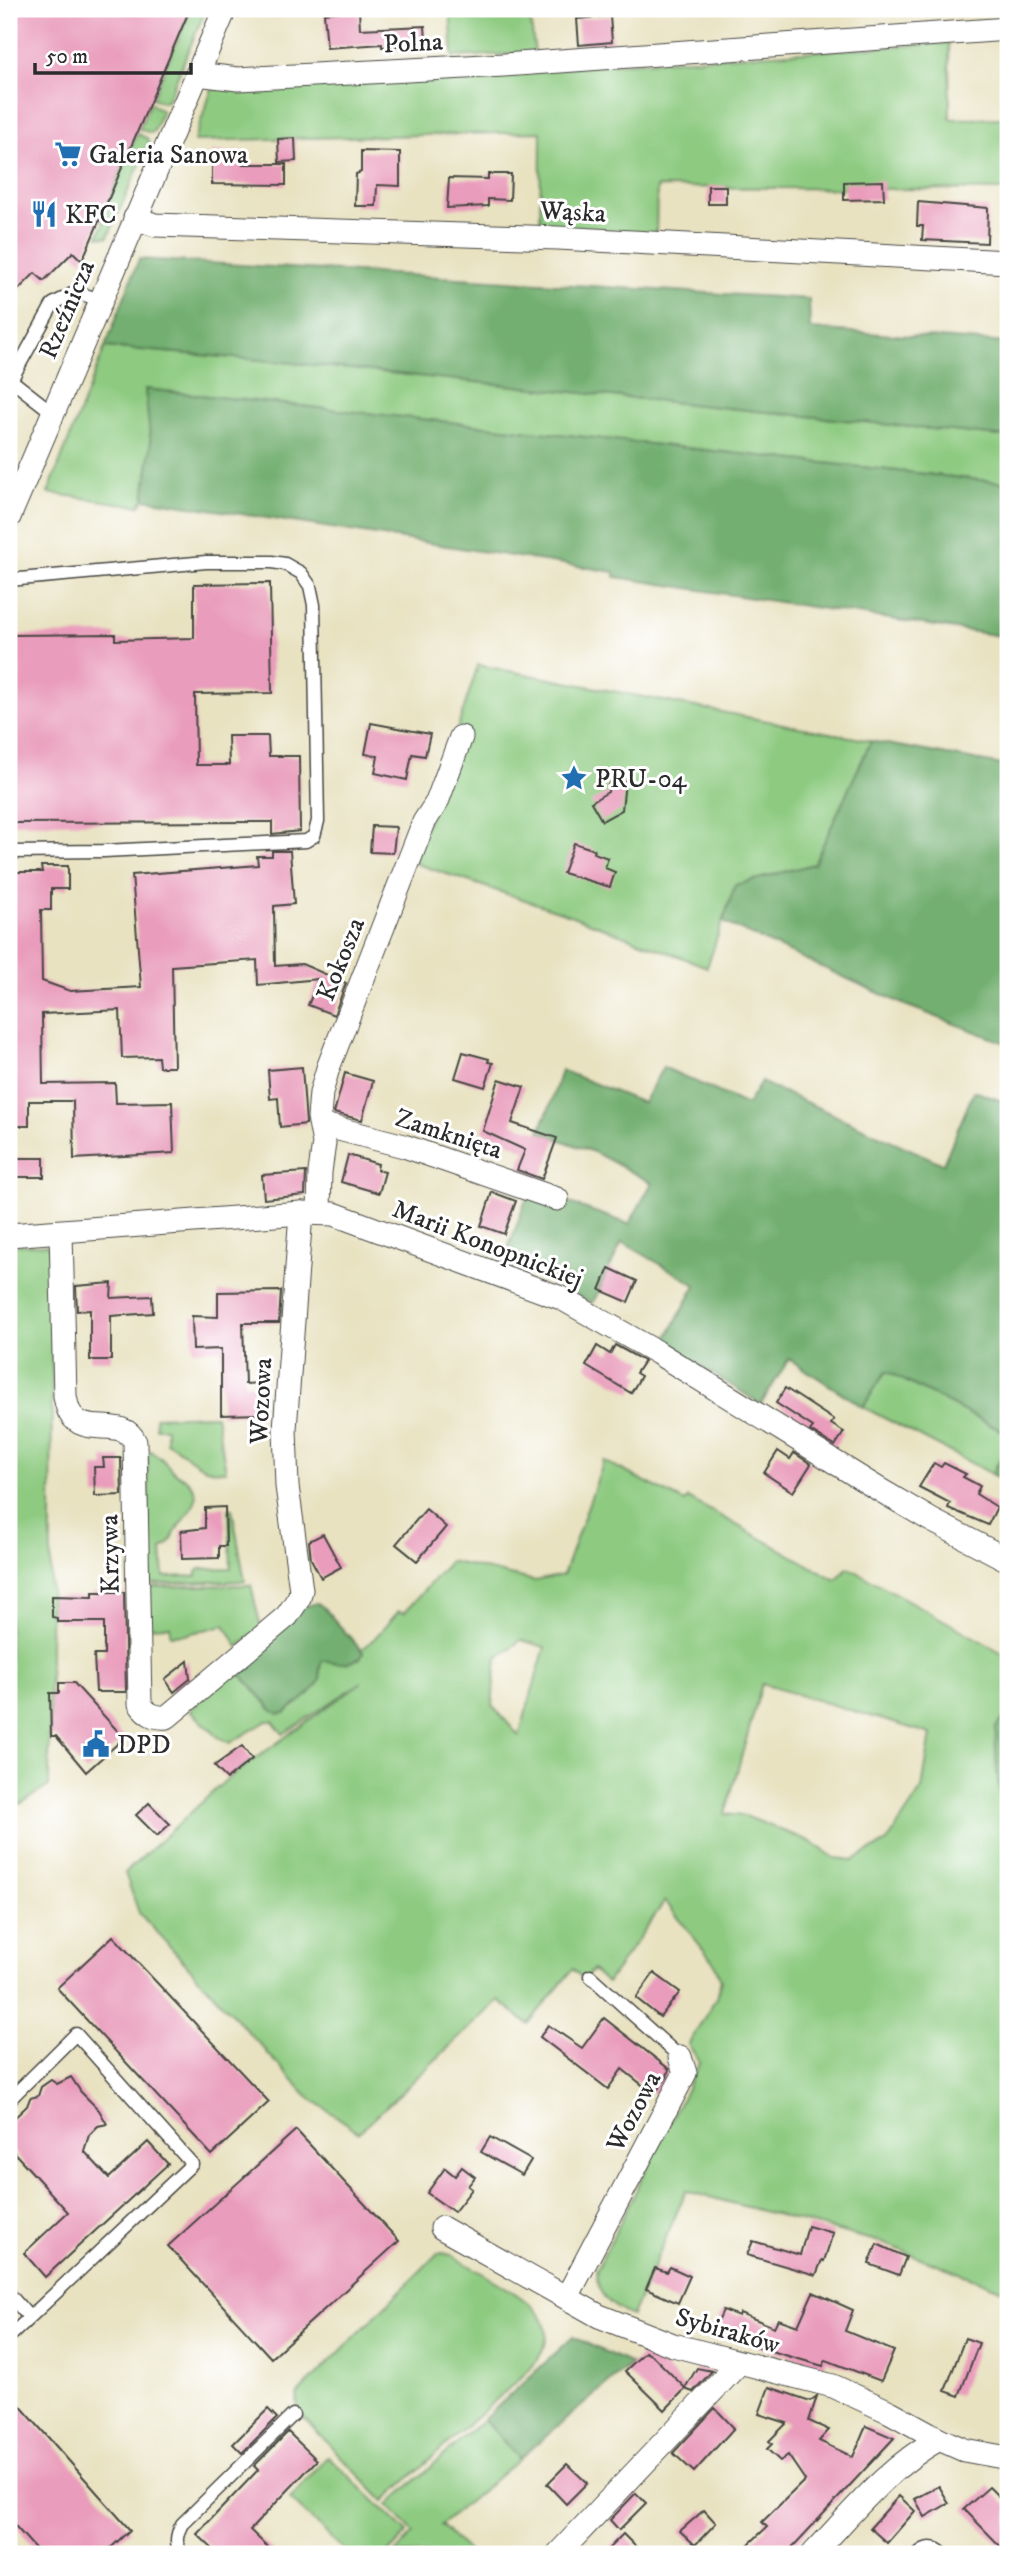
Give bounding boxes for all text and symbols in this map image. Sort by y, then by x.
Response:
street label: Polna [382,25,444,62]
scale bar [35,32,191,76]
text: 50 m [46,44,88,70]
supermarket icon: Galeria Sanowa [53,139,83,169]
place label: Galeria Sanowa [89,139,248,172]
street label: Wąska [538,194,607,231]
restaurant icon: KFC [29,199,59,229]
place label: KFC [65,199,117,232]
street label: Rzeźnicza [32,255,103,364]
place icon: PRU-04 [559,763,589,793]
place label: PRU-04 [595,763,688,796]
street label: Kokosza [310,913,373,1006]
street label: Zamknięta [391,1102,506,1167]
street label: Marii Konopnickiej [388,1193,587,1296]
street label: Wozowa [243,1357,280,1446]
street label: Krzywa [93,1514,128,1594]
public building icon: DPD [81,1729,111,1759]
place label: DPD [117,1729,171,1762]
street label: Wozowa [599,2066,669,2159]
street label: Sybiraków [672,2301,784,2362]

